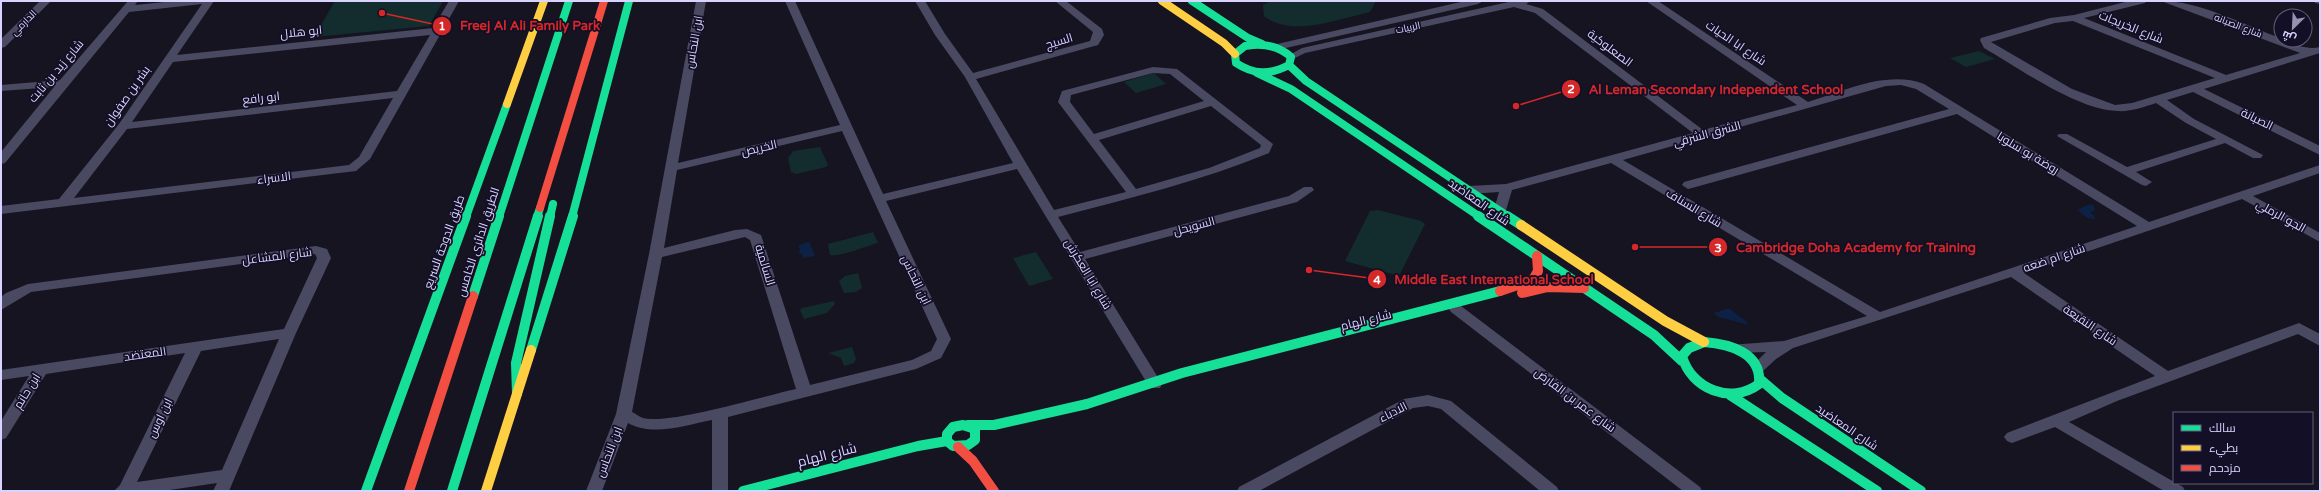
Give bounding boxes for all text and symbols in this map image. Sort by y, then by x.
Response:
street label: الدارمي [9,8,40,39]
street label: شارع الخريجات [2096,8,2165,47]
north arrow [2273,8,2313,48]
street label: شارع الصبانه [2212,11,2264,41]
callout: Freej Al Ali Family Park [432,13,608,38]
street label: ابن النحاس [682,15,706,69]
text: Freej Al Ali Family Park [460,18,600,34]
street label: شارع ابا الحيات [1703,18,1769,69]
text: 1 [438,19,446,33]
street label: الربيات [1395,20,1421,36]
street label: ابو هلال [279,23,323,41]
street label: الصعلوكية [1585,26,1635,70]
text: ش [2280,28,2298,45]
street label: السيج [1044,30,1075,53]
street label: شارع زيد بن ثابت [26,37,87,106]
street label: بشر بن صفوان [101,63,153,129]
callout: Al Leman Secondary Independent School [1561,77,1851,102]
text: 2 [1567,82,1575,96]
text: Al Leman Secondary Independent School [1589,82,1843,98]
street label: ابو رافع [242,89,281,108]
street label: الصبانة [2239,105,2275,133]
street label: الشرق الشرقي [1672,118,1743,153]
street label: روضة بو سلوبا [1994,129,2062,177]
street label: الخريص [740,137,778,159]
street label: الاسراء [256,169,292,187]
street label: شارع المعاضيد [1445,176,1513,229]
street label: الطريق الدائري الخامس [454,186,505,299]
street label: شارع السناف [1663,186,1725,231]
street label: طريق الدوحة السريع [421,193,468,291]
street label: الجو الرملي [2252,197,2308,238]
street label: السويحل [1172,214,1216,238]
callout: Cambridge Doha Academy for Training [1708,235,1984,260]
street label: شارع ابا العكرش [1061,236,1115,312]
text: Cambridge Doha Academy for Training [1736,240,1976,256]
text: 3 [1714,241,1722,255]
street label: شارع ام ضعه [2021,241,2087,276]
street label: السالمية [752,243,778,287]
street label: شارع المشاعل [241,245,313,268]
street label: ابن النحاس [898,253,934,307]
callout: Middle East International School [1367,267,1602,292]
text: Middle East International School [1394,272,1594,288]
text: 4 [1373,273,1381,287]
street label: شارع النقيعة [2060,302,2120,349]
street label: شارع الهام [1339,307,1393,334]
street label: المعتضد [123,344,167,364]
street label: شارع عمر بن الفارض [1531,365,1618,436]
street label: ابن حاتم [11,371,44,412]
street label: ابن اوس [144,396,176,440]
street label: الادباء [1376,399,1410,425]
street label: شارع المعاضيد [1813,401,1881,454]
legend [2173,412,2313,484]
text: سالك [2209,421,2236,435]
street label: ابن النحاس [593,425,625,479]
street label: شارع الهام [796,439,859,472]
text: بطيء [2209,441,2238,458]
text: مزدحم [2209,461,2241,476]

